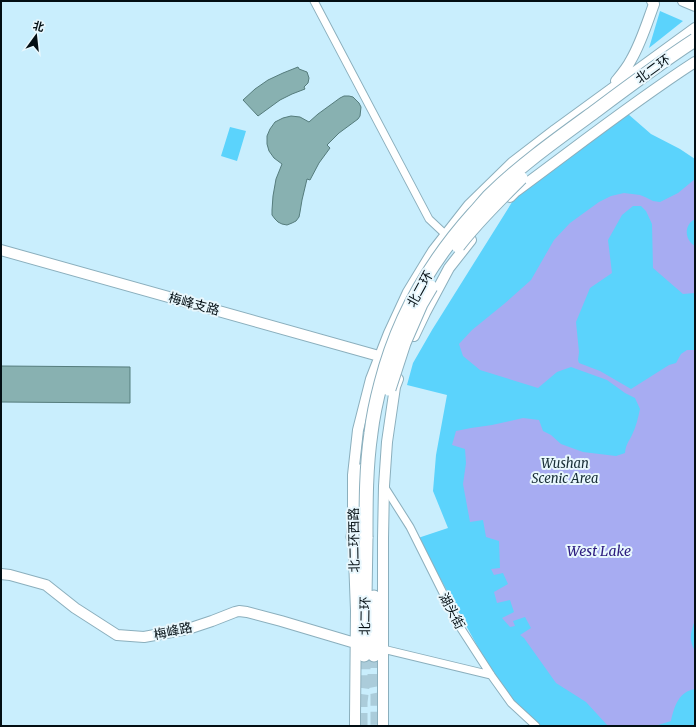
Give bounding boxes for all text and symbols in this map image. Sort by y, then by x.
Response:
north arrow [16,16,56,56]
text: 北 [31,18,46,35]
street label: 北二环 [632,51,674,87]
street label: 北二环 [403,268,437,310]
street label: 梅峰支路 [167,289,221,319]
park label: Wushan Scenic Area [532,455,598,487]
street label: 北二环西路 [345,507,363,573]
water label: West Lake [567,542,631,560]
street label: 湖头街 [435,590,469,632]
street label: 北二环 [356,596,374,636]
street label: 梅峰路 [152,619,194,643]

